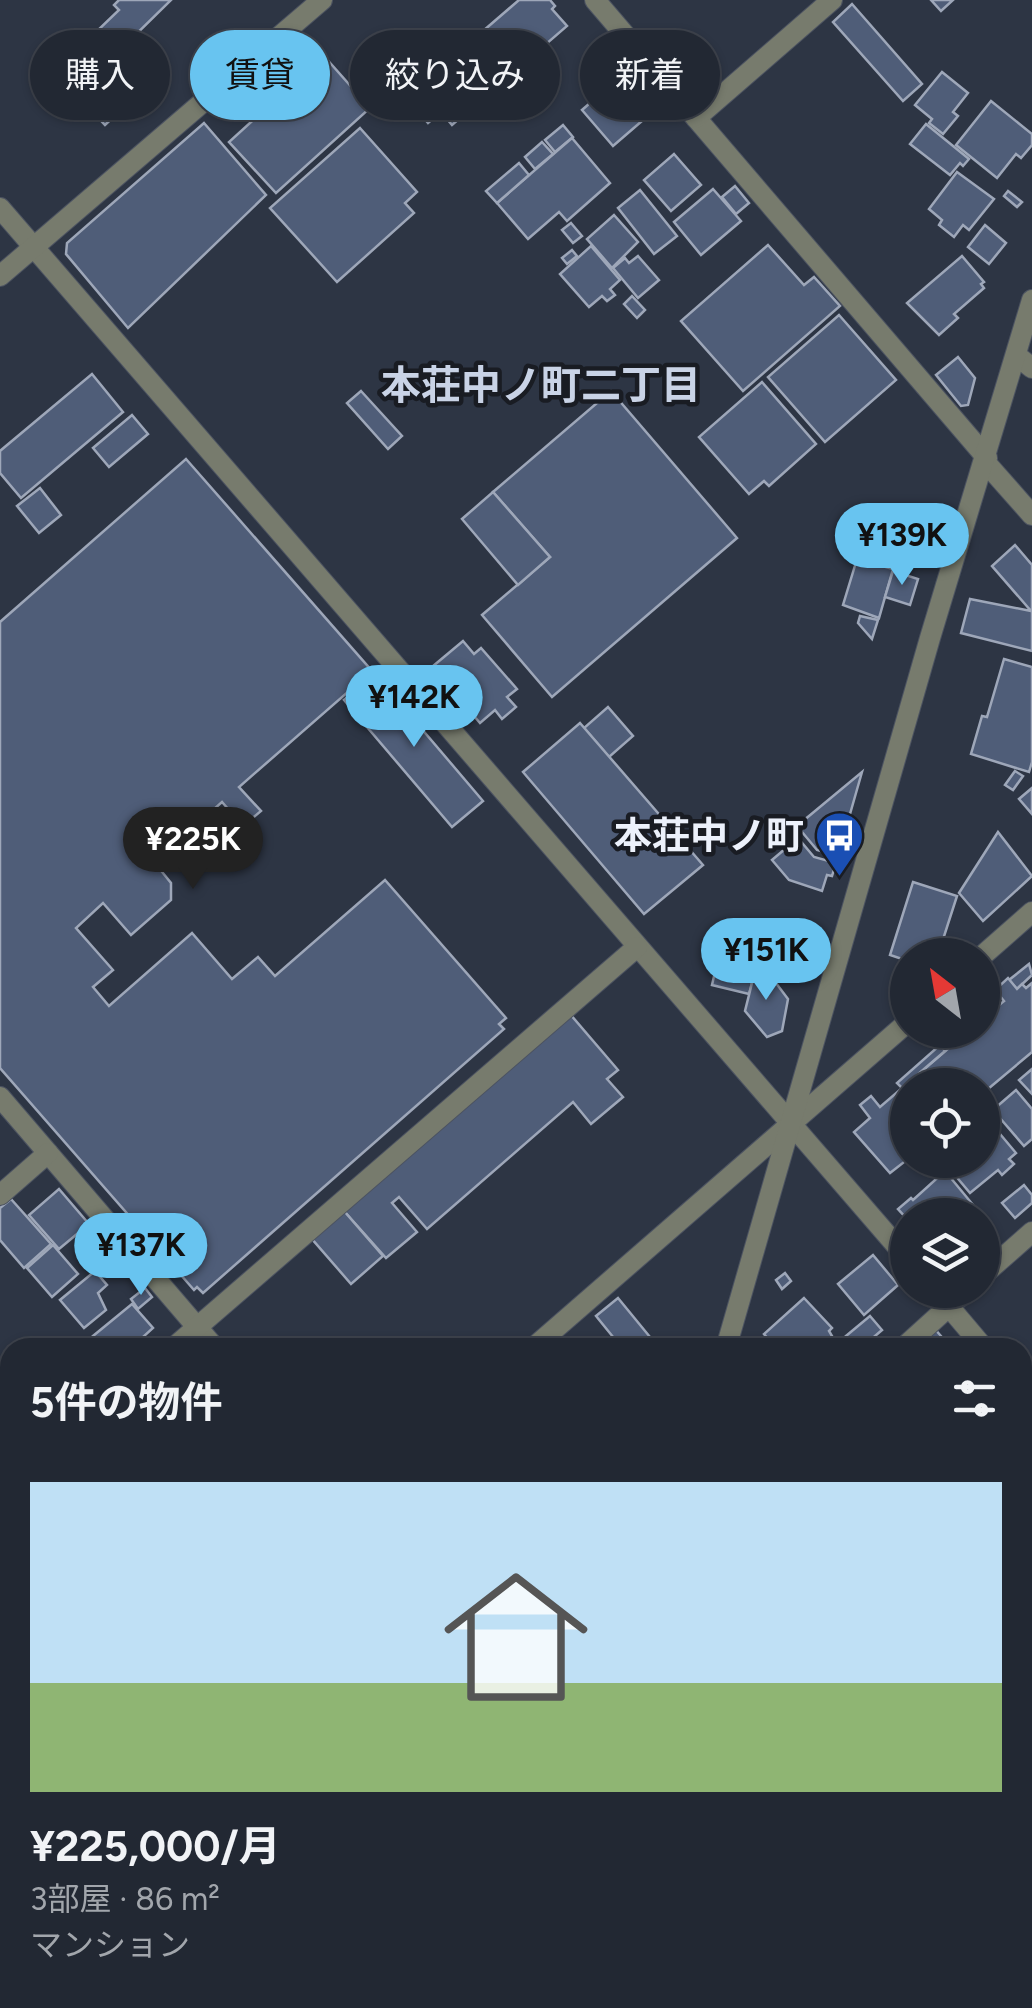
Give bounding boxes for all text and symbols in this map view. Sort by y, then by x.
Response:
chip: 購入 [30,30,170,120]
chip: 賃貸 [190,30,330,120]
chip: 絞り込み [350,30,560,120]
chip: 新着 [580,30,720,120]
district label: 本荘中ノ町二丁目 [381,361,701,409]
pin: ¥139K [832,503,972,588]
text: ¥139K [857,516,947,554]
pin: ¥142K [344,665,484,750]
text: ¥142K [368,678,460,716]
pin: ¥225K [123,807,263,892]
bus stop icon: 本荘中ノ町 [813,810,865,878]
place label: 本荘中ノ町 [614,813,804,859]
text: ¥225K [145,820,241,858]
pin: ¥151K [696,918,836,1003]
text: ¥151K [723,931,809,969]
north arrow [890,938,1000,1048]
map controls [890,938,1000,1308]
button: locate [890,1068,1000,1178]
button: layers [890,1198,1000,1308]
pin: ¥137K [71,1213,211,1298]
text: ¥137K [96,1226,186,1264]
icon: filters [947,1371,1002,1426]
text: 5件の物件 [30,1377,222,1428]
icon: home [426,1547,606,1727]
text: ¥225,000/月 [30,1821,281,1872]
text: 3部屋 · 86 m² [30,1880,220,1918]
text: マンション [30,1926,190,1964]

